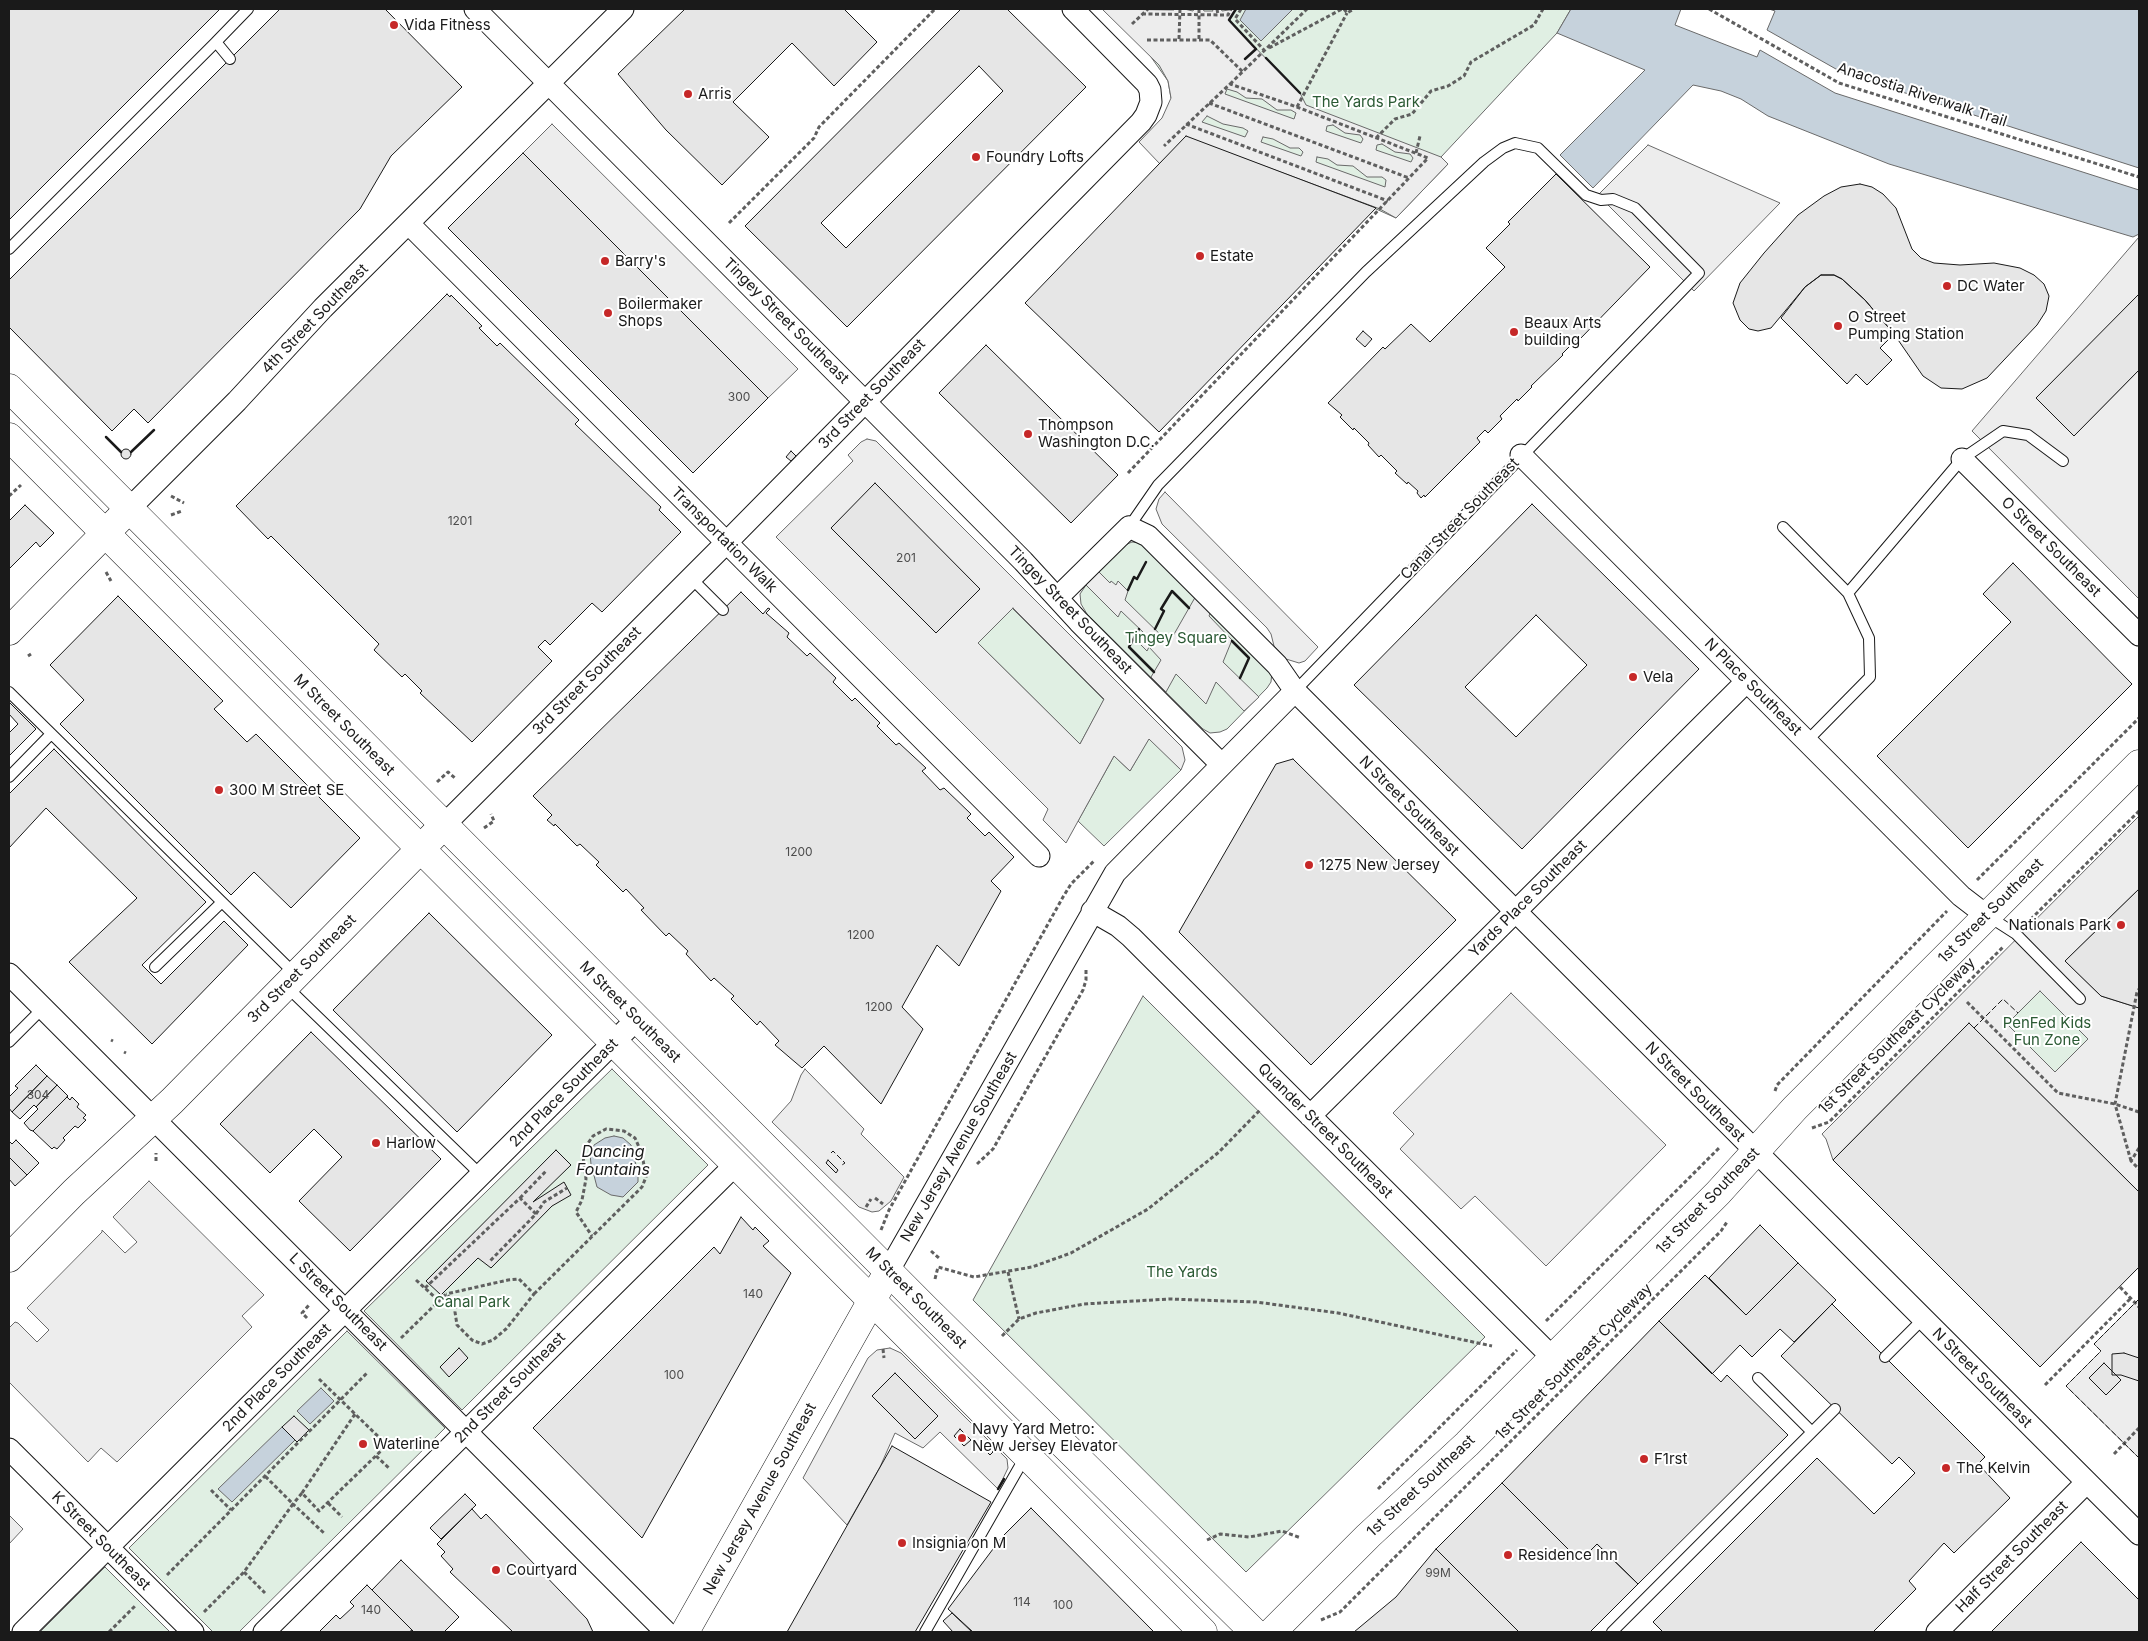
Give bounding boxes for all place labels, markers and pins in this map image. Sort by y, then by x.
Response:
place label: Vida Fitness [404,16,491,34]
marker: Vida Fitness [388,19,400,31]
place label: Arris [698,85,732,103]
marker: Arris [682,88,694,100]
place label: Foundry Lofts [986,148,1084,166]
marker: Foundry Lofts [970,151,982,163]
place label: Estate [1210,247,1254,265]
marker: Estate [1194,250,1206,262]
place label: Barry's [615,252,666,270]
marker: Barry's [599,255,611,267]
place label: DC Water [1957,277,2025,295]
marker: DC Water [1941,280,1953,292]
place label: Boilermaker Shops [618,295,703,330]
marker: Boilermaker Shops [602,307,614,319]
place label: O Street Pumping Station [1848,308,1964,343]
place label: Beaux Arts building [1524,314,1601,349]
marker: O Street Pumping Station [1832,320,1844,332]
marker: Beaux Arts building [1508,326,1520,338]
place label: Thompson Washington D.C. [1038,416,1155,451]
marker: Thompson Washington D.C. [1022,428,1034,440]
place label: Vela [1643,668,1673,686]
marker: Vela [1627,671,1639,683]
place label: 300 M Street SE [229,781,344,799]
marker: 300 M Street SE [213,784,225,796]
place label: 1275 New Jersey [1319,856,1440,874]
marker: 1275 New Jersey [1303,859,1315,871]
place label: Nationals Park [2009,916,2111,934]
marker: Nationals Park [2115,919,2127,931]
place label: Harlow [386,1134,436,1152]
marker: Harlow [370,1137,382,1149]
place label: Navy Yard Metro: New Jersey Elevator [972,1420,1118,1455]
marker: Navy Yard Metro: New Jersey Elevator [956,1432,968,1444]
place label: Waterline [373,1435,440,1453]
marker: Waterline [357,1438,369,1450]
place label: F1rst [1654,1450,1687,1468]
marker: F1rst [1638,1453,1650,1465]
place label: The Kelvin [1956,1459,2030,1477]
marker: The Kelvin [1940,1462,1952,1474]
place label: Insignia on M [912,1534,1006,1552]
marker: Insignia on M [896,1537,908,1549]
place label: Residence Inn [1518,1546,1618,1564]
marker: Residence Inn [1502,1549,1514,1561]
place label: Courtyard [506,1561,577,1579]
marker: Courtyard [490,1564,502,1576]

